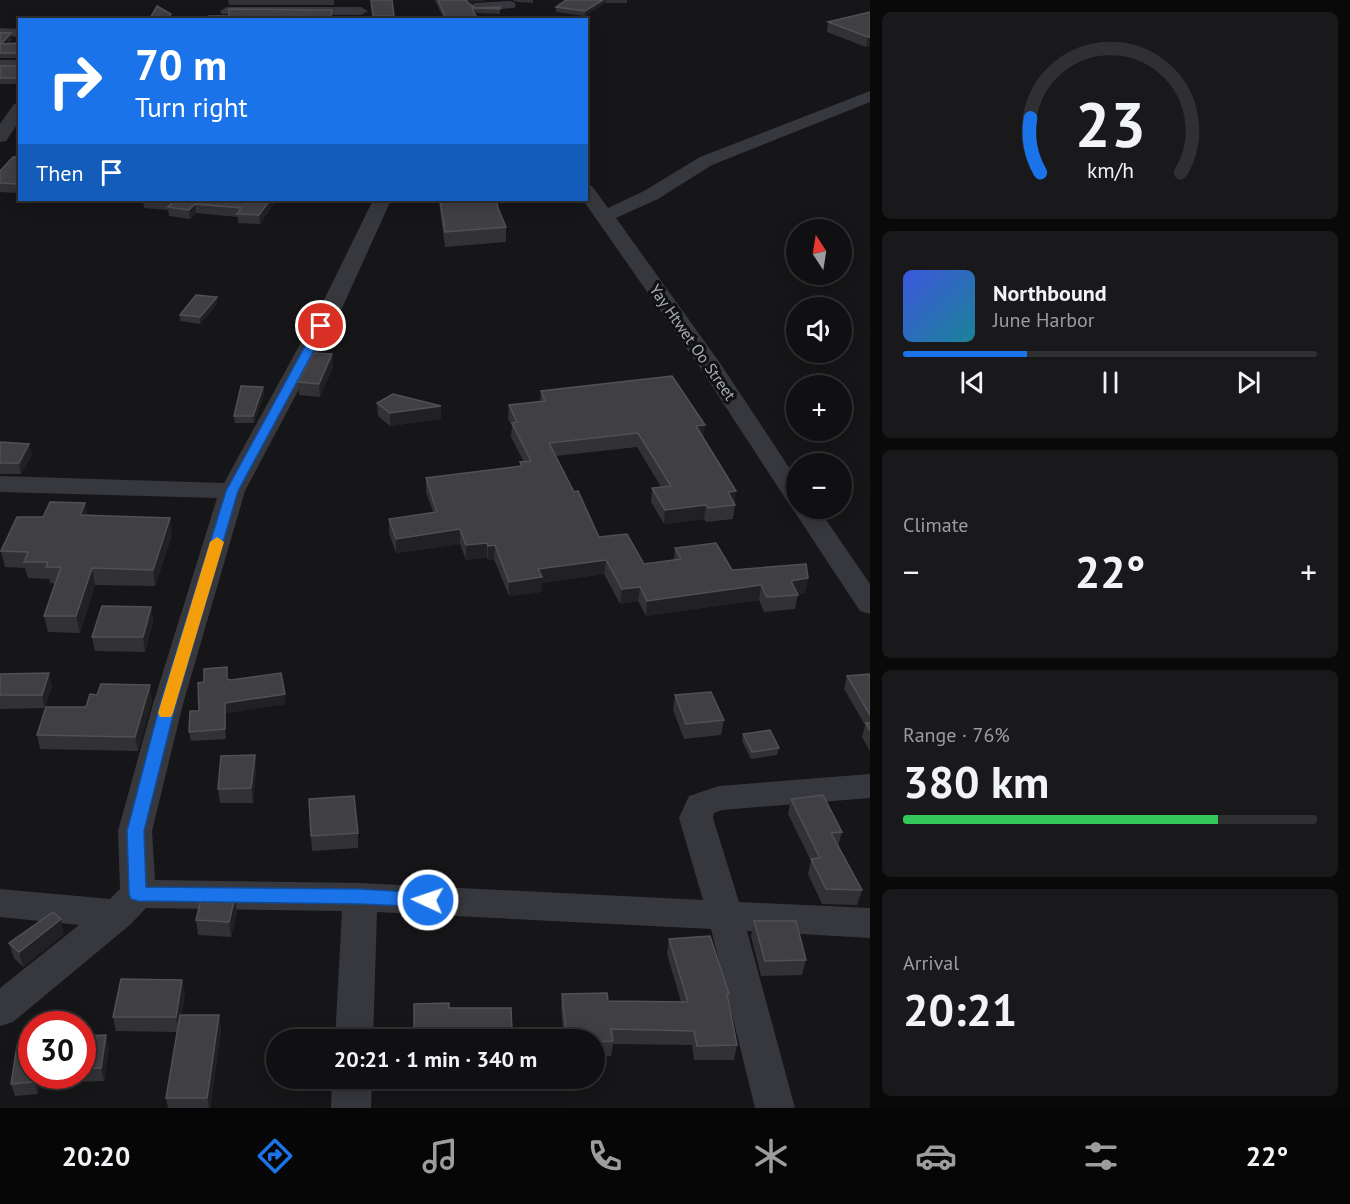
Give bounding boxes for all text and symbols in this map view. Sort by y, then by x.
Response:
text: 70 m [135,37,227,92]
icon: right [36,42,114,120]
text: 23 [1075,83,1145,164]
text: Turn right [135,90,248,124]
icon: arrive [95,156,128,189]
text: km/h [1086,156,1133,184]
text: Then [36,159,83,187]
north arrow [786,219,852,285]
map controls [786,219,852,519]
text: Northbound [993,279,1107,307]
street label: Yay Htwet Oo Street [645,280,741,404]
button: sound [786,297,852,363]
pin [295,300,346,351]
text: June Harbor [993,307,1095,333]
icon: arrive [304,309,337,342]
icon: previous [956,366,989,399]
icon: pause [1094,366,1127,399]
icon: next [1232,366,1265,399]
button: + [786,375,852,441]
button: − [786,453,852,519]
text: Climate [903,512,969,538]
text: 22° [1075,542,1145,600]
text: − [903,550,920,593]
text: + [1300,550,1317,593]
text: Range · 76% [903,722,1010,748]
text: 380 km [903,752,1049,810]
position arrow [396,868,460,932]
text: Arrival [903,950,959,976]
text: 20:21 [903,980,1017,1038]
speed limit sign: 30 [18,1011,96,1089]
text: 20:21 · 1 min · 340 m [334,1045,537,1073]
icon: directions [254,1135,296,1177]
icon: music [419,1135,461,1177]
icon: phone [584,1135,626,1177]
icon: climate [750,1135,792,1177]
icon: car [915,1135,957,1177]
icon: filters [1080,1135,1122,1177]
text: 20:20 [62,1139,130,1173]
text: 22° [1246,1139,1288,1173]

